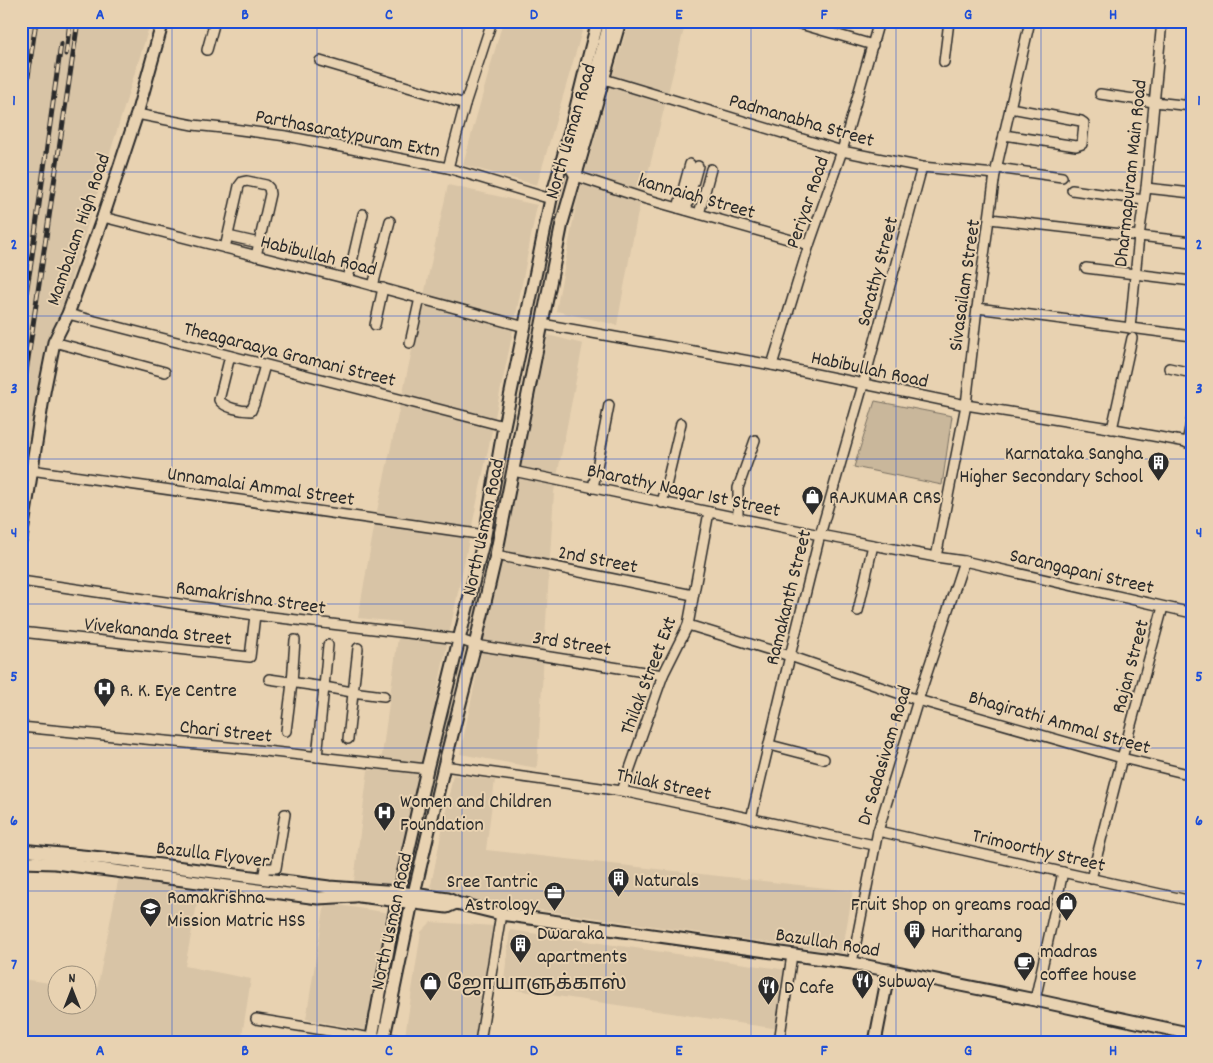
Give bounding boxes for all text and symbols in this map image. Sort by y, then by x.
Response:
text: A [96,4,105,27]
text: B [241,4,249,27]
text: C [385,4,393,27]
text: D [530,4,539,27]
text: E [675,4,683,27]
text: F [820,4,828,27]
text: G [964,4,972,27]
text: H [1109,4,1117,27]
street label: North Usman Road [539,61,605,203]
street label: Dharmapuram Main Road [1108,78,1156,268]
street label: Padmanabha Street [725,88,877,156]
text: 1 [12,90,16,113]
text: 1 [1197,90,1201,113]
street label: Parthasaratypuram Extn [252,103,442,167]
street label: Mambalam High Road [41,150,119,310]
street label: Periyar Road [780,153,838,253]
street label: kannaiah Street [634,168,758,228]
street label: Sarathy Street [851,214,907,330]
street label: Sivasailam Street [943,218,989,353]
street label: Habibullah Road [257,229,380,285]
text: 2 [11,234,18,257]
text: 2 [1196,234,1203,257]
street label: Theagaraaya Gramani Street [180,316,398,396]
street label: Habibullah Road [808,345,931,397]
text: 3 [10,378,18,401]
text: 3 [1195,378,1203,401]
place label: Karnataka Sangha Higher Secondary School [959,441,1144,492]
building icon: Karnataka Sangha Higher Secondary School [1147,451,1171,482]
street label: North Usman Road [457,456,513,599]
street label: Bharathy Nagar 1st Street [584,458,783,526]
street label: Unnamalai Ammal Street [165,461,356,515]
shop icon: RAJKUMAR CRS [801,484,825,515]
place label: RAJKUMAR CRS [829,485,941,513]
text: 4 [11,522,17,545]
text: 4 [1196,522,1202,545]
street label: Ramakanth Street [760,527,820,668]
street label: 2nd Street [555,540,640,582]
street label: Sarangapani Street [1007,543,1156,603]
street label: Ramakrishna Street [174,575,327,623]
street label: Vivekananda Street [83,611,233,655]
street label: Thilak Street Ext [614,613,685,739]
street label: Rajan Street [1106,617,1158,717]
street label: 3rd Street [530,625,613,665]
text: 5 [10,666,18,689]
text: 5 [1195,666,1203,689]
hospital icon: R. K. Eye Centre [92,677,116,708]
place label: R. K. Eye Centre [120,678,237,706]
street label: Dr Sadasivam Road [851,683,920,829]
street label: Bhagirathi Ammal Street [965,685,1153,763]
street label: Chari Street [178,714,273,752]
street label: Thilak Street [613,762,713,810]
place label: Women and Children Foundation [400,789,552,840]
hospital icon: Women and Children Foundation [372,800,396,831]
text: 6 [10,810,18,833]
text: 6 [1195,810,1203,833]
street label: Trimoorthy Street [969,823,1108,881]
street label: Bazulla Flyover [154,835,271,877]
street label: North Usman Road [365,850,421,993]
building icon: Naturals [606,867,630,898]
place label: Naturals [634,868,699,896]
place label: Sree Tantric Astrology [446,869,539,920]
office icon: Sree Tantric Astrology [542,880,566,911]
place label: Ramakrishna Mission Matric HSS [167,885,306,936]
shop icon: Fruit Shop on greams road [1055,891,1079,922]
place label: Fruit Shop on greams road [851,892,1051,920]
school or university icon: Ramakrishna Mission Matric HSS [139,896,163,927]
building icon: Haritharang [903,918,927,949]
place label: Haritharang [931,919,1022,947]
place label: Dwaraka apartments [537,921,627,972]
street label: Bazullah Road [773,922,882,966]
building icon: Dwaraka apartments [509,932,533,963]
place label: madras coffee house [1040,939,1137,990]
cafe icon: madras coffee house [1012,950,1036,981]
text: 7 [11,954,17,977]
text: 7 [1196,954,1202,977]
north arrow [48,966,98,1016]
restaurant icon: Subway [850,968,874,999]
text: N [69,969,76,989]
place label: Subway [878,969,935,997]
shop icon: ஜோயாளுக்காஸ் [419,970,443,1001]
place label: ஜோயாளுக்காஸ் [447,971,627,999]
restaurant icon: D Cafe [756,974,780,1005]
place label: D Cafe [784,975,834,1003]
text: A [96,1040,105,1063]
text: B [241,1040,249,1063]
text: C [385,1040,393,1063]
text: D [530,1040,539,1063]
text: E [675,1040,683,1063]
text: F [820,1040,828,1063]
text: G [964,1040,972,1063]
text: H [1109,1040,1117,1063]

